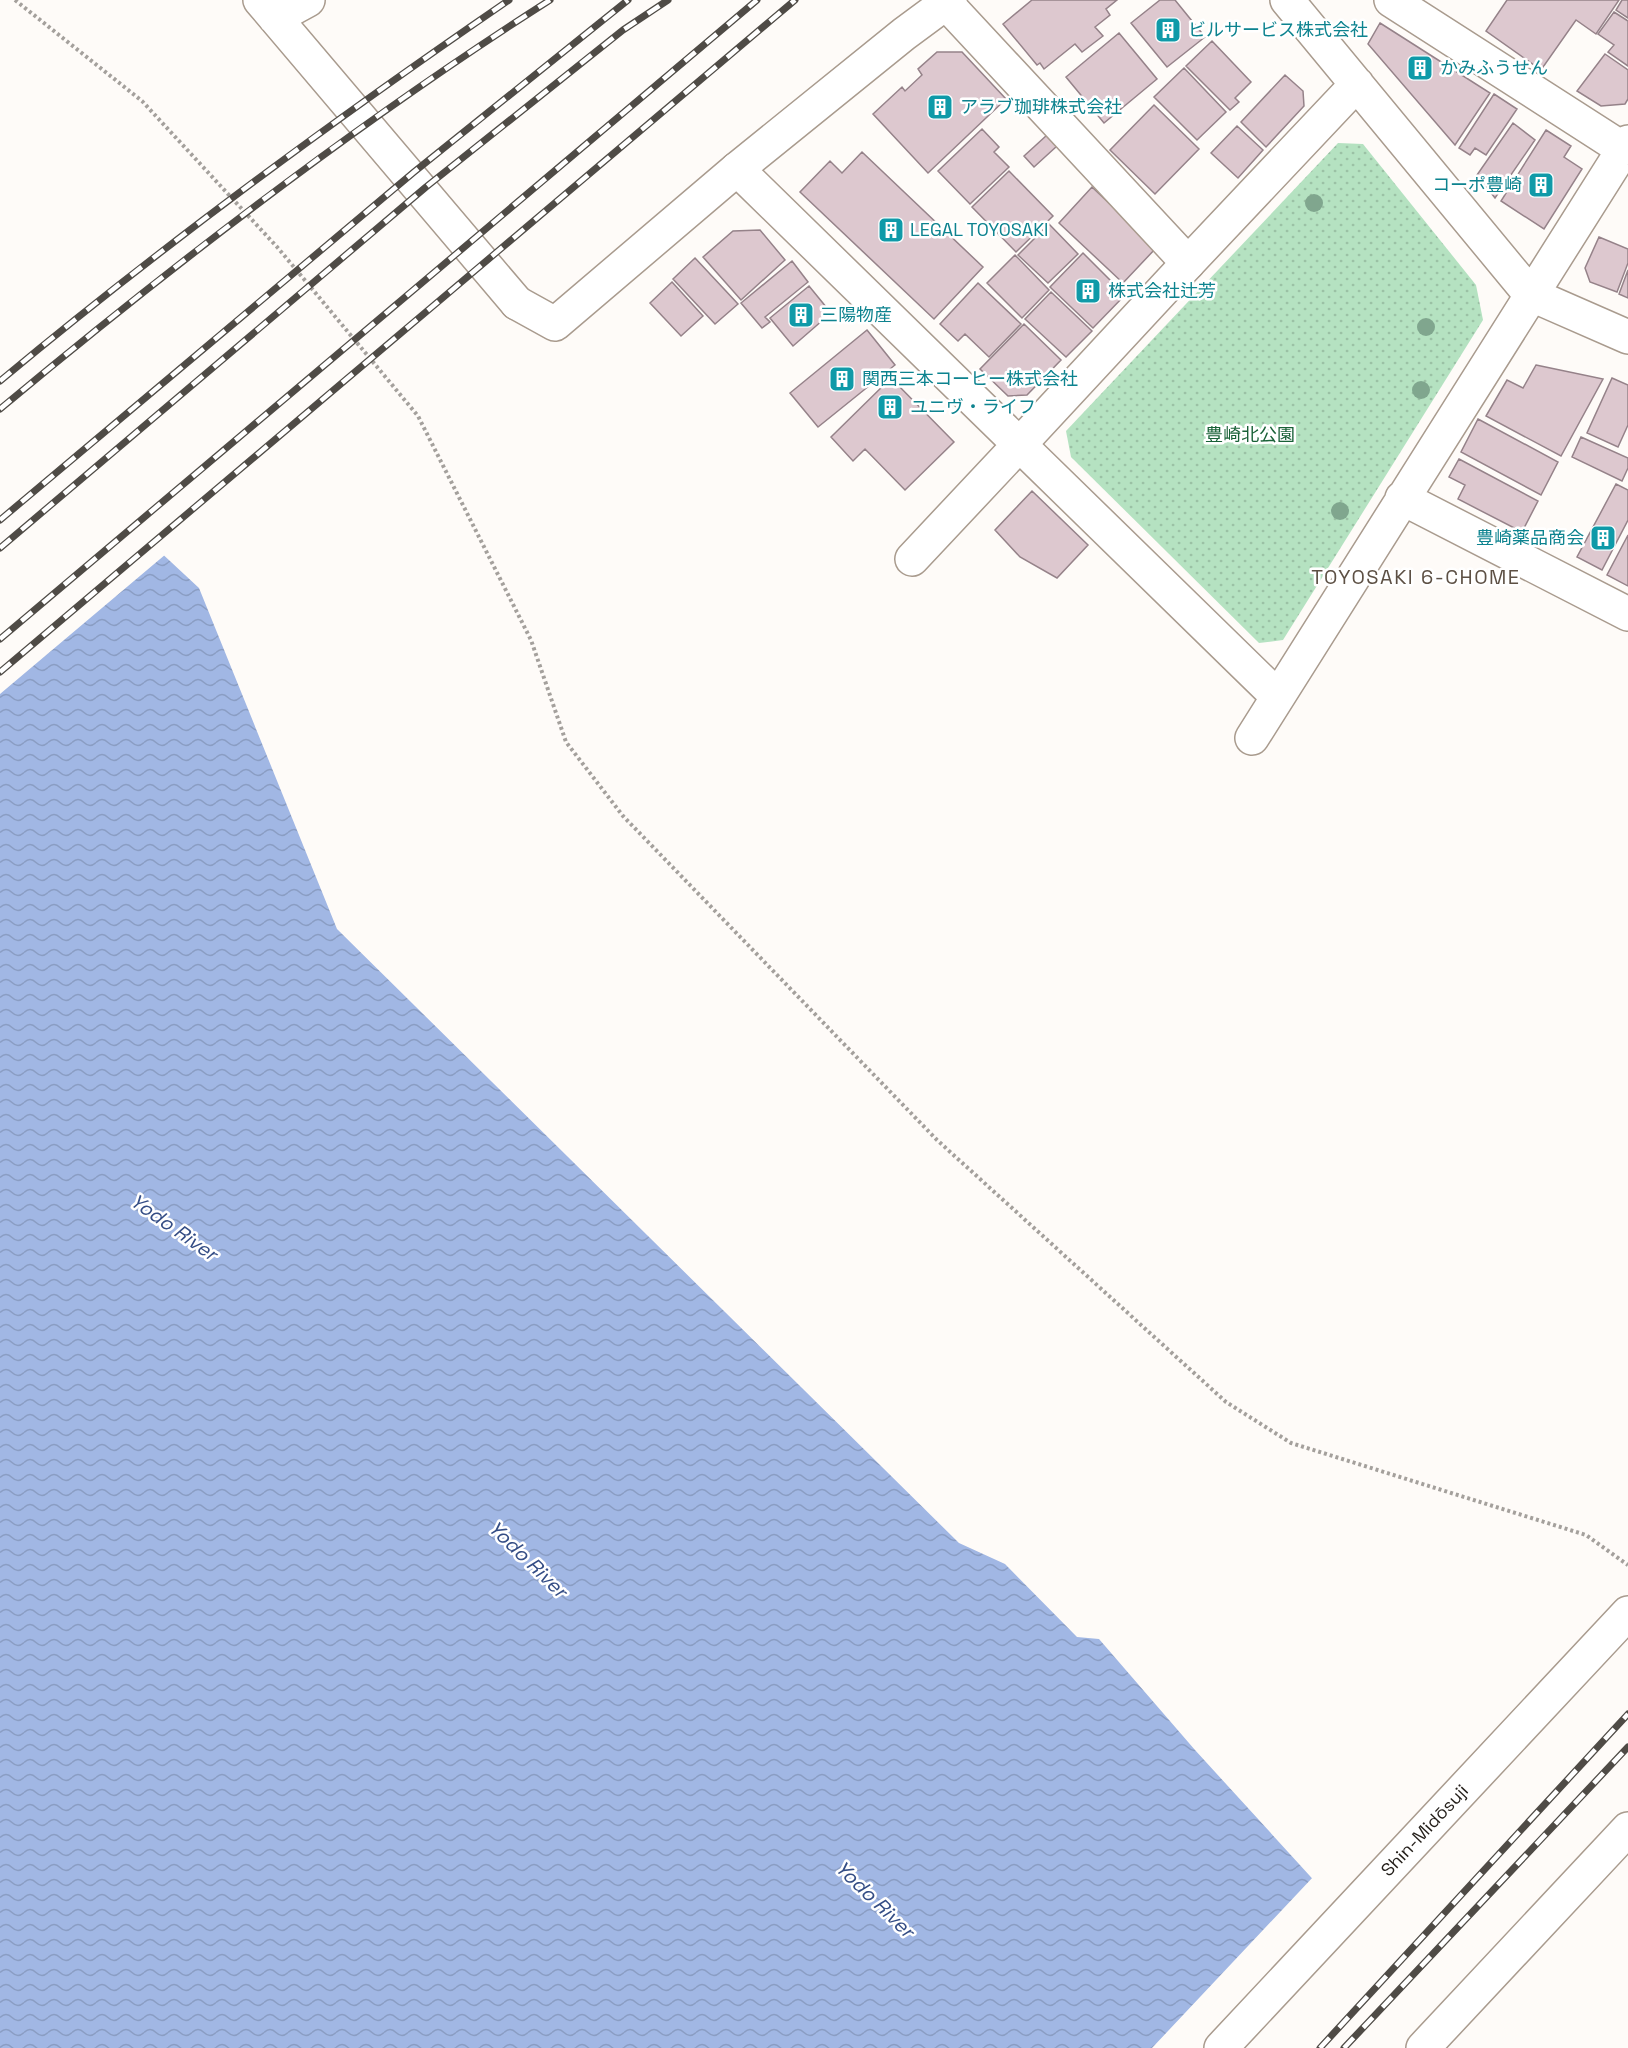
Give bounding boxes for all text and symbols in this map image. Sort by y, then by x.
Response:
building icon: ビルサービス株式会社 [1153,15,1183,45]
place label: ビルサービス株式会社 [1188,18,1368,41]
building icon: かみふうせん [1405,53,1435,83]
place label: かみふうせん [1440,56,1548,79]
building icon: アラブ珈琲株式会社 [925,92,955,122]
place label: アラブ珈琲株式会社 [960,95,1122,118]
building icon: コーポ豊崎 [1526,170,1556,200]
place label: コーポ豊崎 [1432,173,1522,196]
building icon: LEGAL TOYOSAKI [876,215,906,245]
place label: LEGAL TOYOSAKI [910,218,1049,241]
building icon: 株式会社辻芳 [1073,276,1103,306]
place label: 株式会社辻芳 [1108,279,1216,302]
building icon: 三陽物産 [786,300,816,330]
place label: 三陽物産 [820,303,892,326]
building icon: 関西三本コーヒー株式会社 [827,364,857,394]
place label: 関西三本コーヒー株式会社 [862,367,1078,390]
building icon: ユニヴ・ライフ [875,392,905,422]
place label: ユニヴ・ライフ [910,395,1036,418]
park label: 豊崎北公園 [1205,423,1295,446]
building icon: 豊崎薬品商会 [1588,523,1618,553]
place label: 豊崎薬品商会 [1476,526,1584,549]
district label: TOYOSAKI 6-CHOME [1311,564,1521,590]
water label: Yodo River [125,1188,225,1268]
water label: Yodo River [483,1515,575,1605]
street label: Shin-Midōsuji [1376,1779,1473,1881]
water label: Yodo River [830,1855,922,1945]

